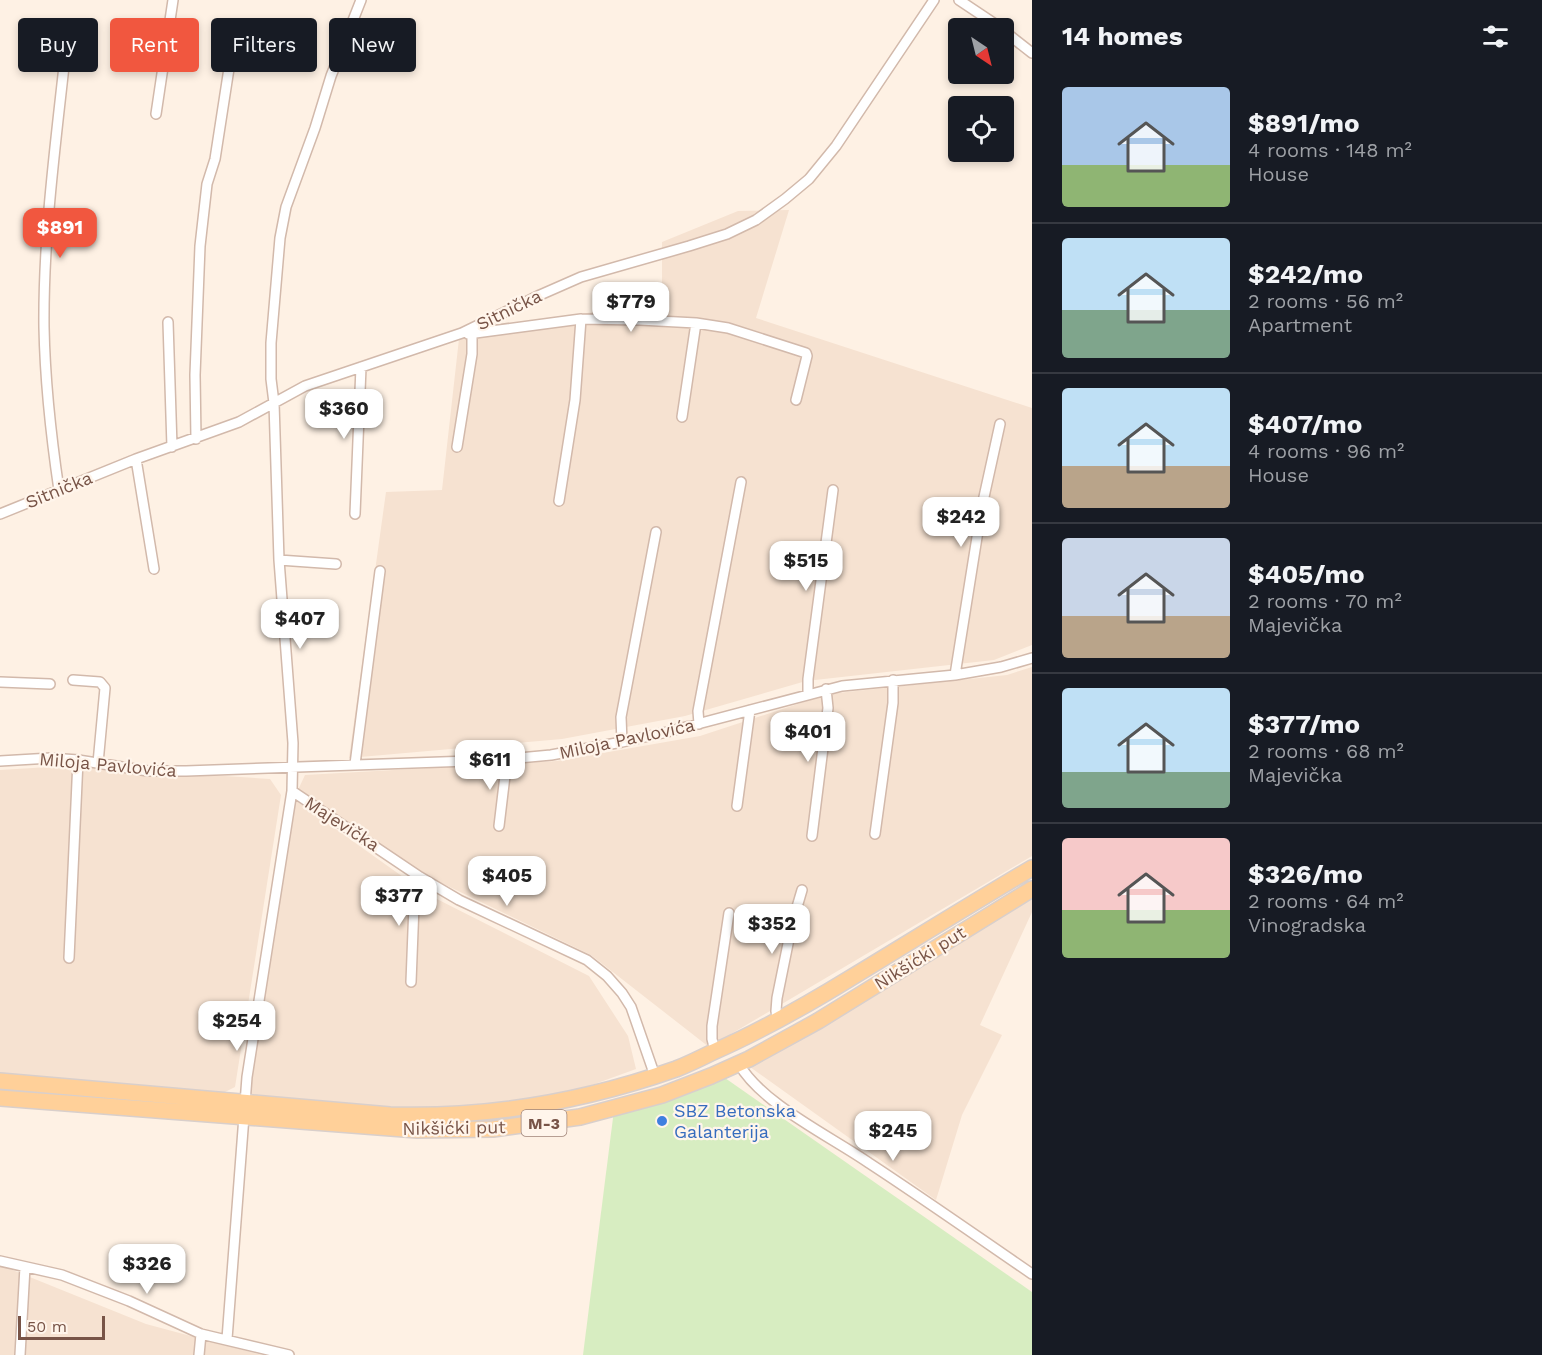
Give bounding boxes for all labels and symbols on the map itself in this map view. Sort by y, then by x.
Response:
north arrow [948,18,1014,84]
pin: $891 [24,208,96,259]
pin: $779 [595,282,667,333]
street label: Sitnička [473,285,545,334]
pin: $360 [308,389,380,440]
street label: Sitnička [22,467,95,512]
pin: $242 [925,497,997,548]
pin: $515 [770,541,842,592]
pin: $407 [264,599,336,650]
pin: $401 [772,712,844,763]
street label: Miloja Pavlovića [557,714,697,763]
pin: $611 [454,740,526,791]
street label: Miloja Pavlovića [38,748,178,781]
street label: Majevička [301,792,384,855]
pin: $405 [471,856,543,907]
pin: $377 [363,876,435,927]
pin: $352 [736,904,808,955]
street label: Nikšićki put [870,921,970,994]
pin: $254 [201,1001,273,1052]
place label: SBZ Betonska Galanterija [674,1100,796,1142]
road number: M-3 [522,1110,566,1136]
pin: $245 [857,1111,929,1162]
marker: SBZ Betonska Galanterija [655,1114,669,1128]
street label: Nikšićki put [402,1116,506,1139]
pin: $326 [111,1244,183,1295]
scale bar [18,1313,105,1340]

